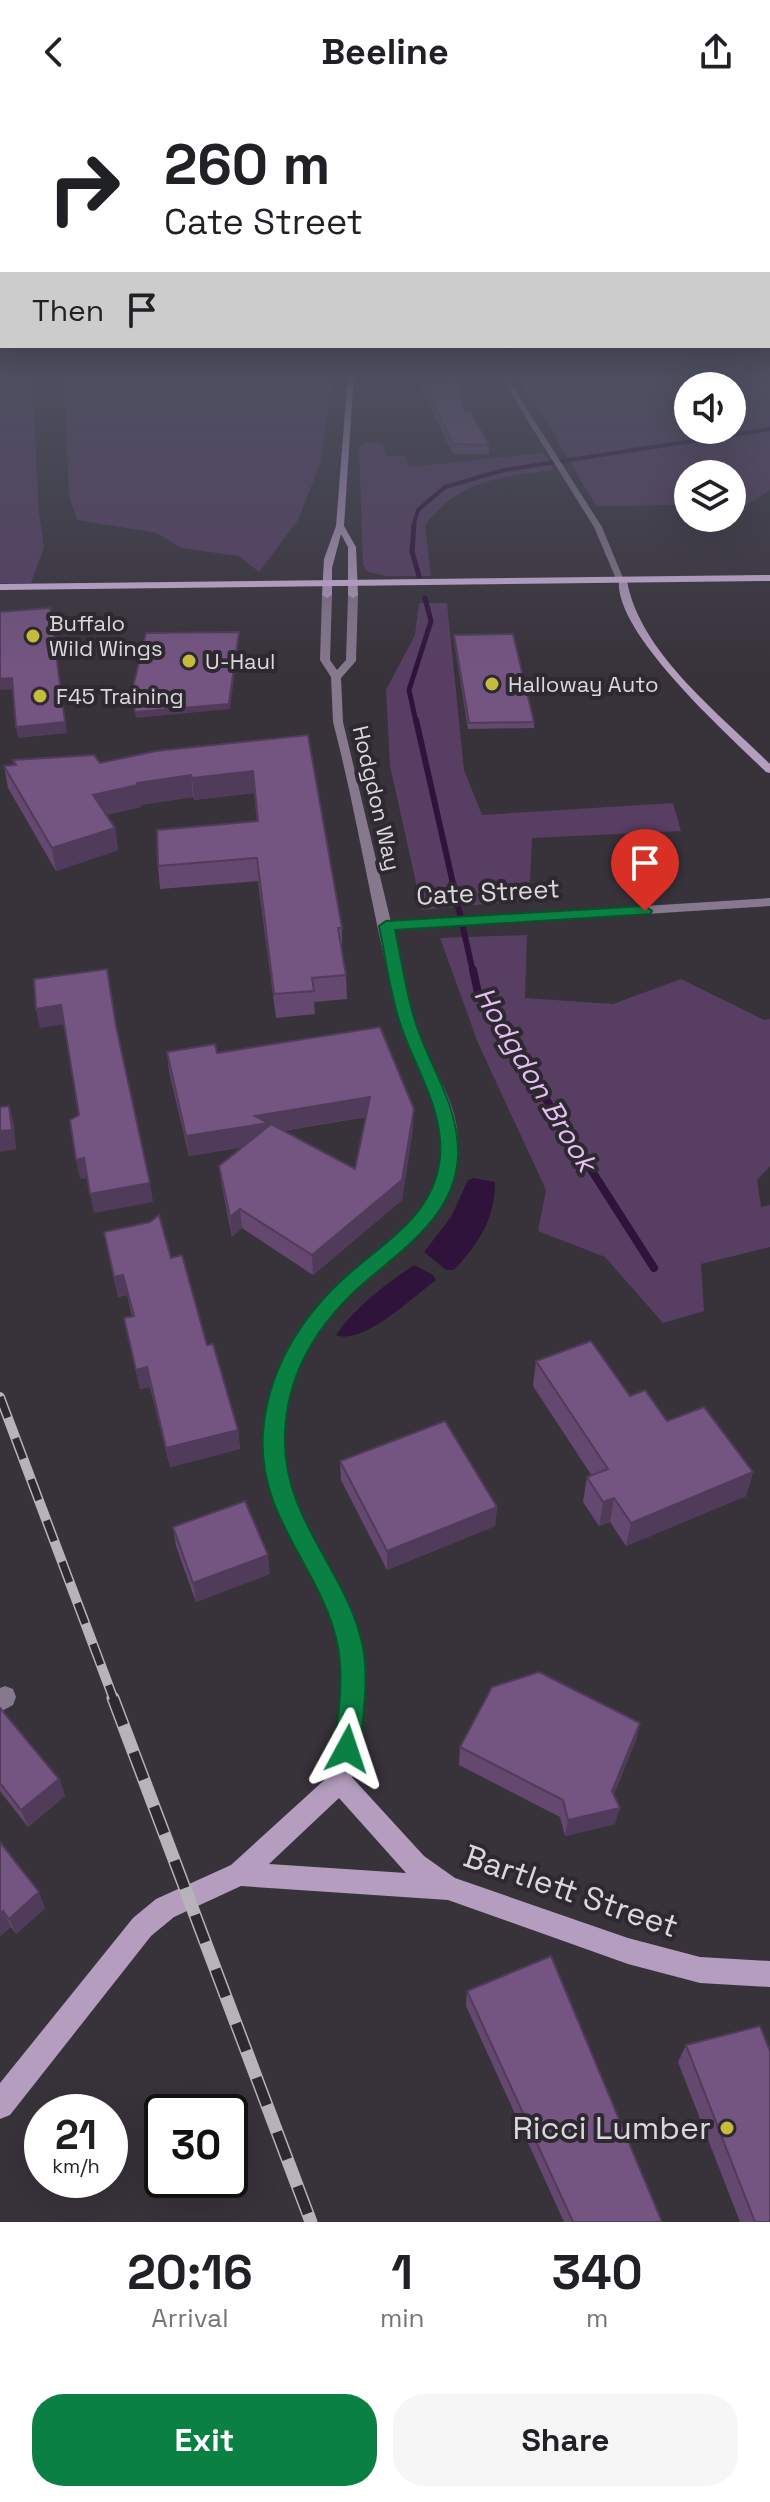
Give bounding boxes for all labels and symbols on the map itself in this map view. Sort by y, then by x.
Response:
place label: Buffalo Wild Wings [49,609,163,662]
marker: Buffalo Wild Wings [24,627,42,645]
place label: U-Haul [205,647,275,675]
marker: U-Haul [180,652,198,670]
place label: Halloway Auto [508,670,659,698]
marker: Halloway Auto [483,675,501,693]
place label: F45 Training [56,682,184,710]
marker: F45 Training [31,687,49,705]
street label: Hodgdon Way [347,723,407,873]
pin [611,829,679,911]
street label: Cate Street [415,871,561,913]
water label: Hodgdon Brook [467,980,607,1181]
position arrow [305,1707,389,1791]
street label: Bartlett Street [459,1836,683,1946]
speed limit sign: 30 [144,2094,248,2198]
place label: Ricci Lumber [513,2108,711,2148]
marker: Ricci Lumber [718,2119,736,2137]

